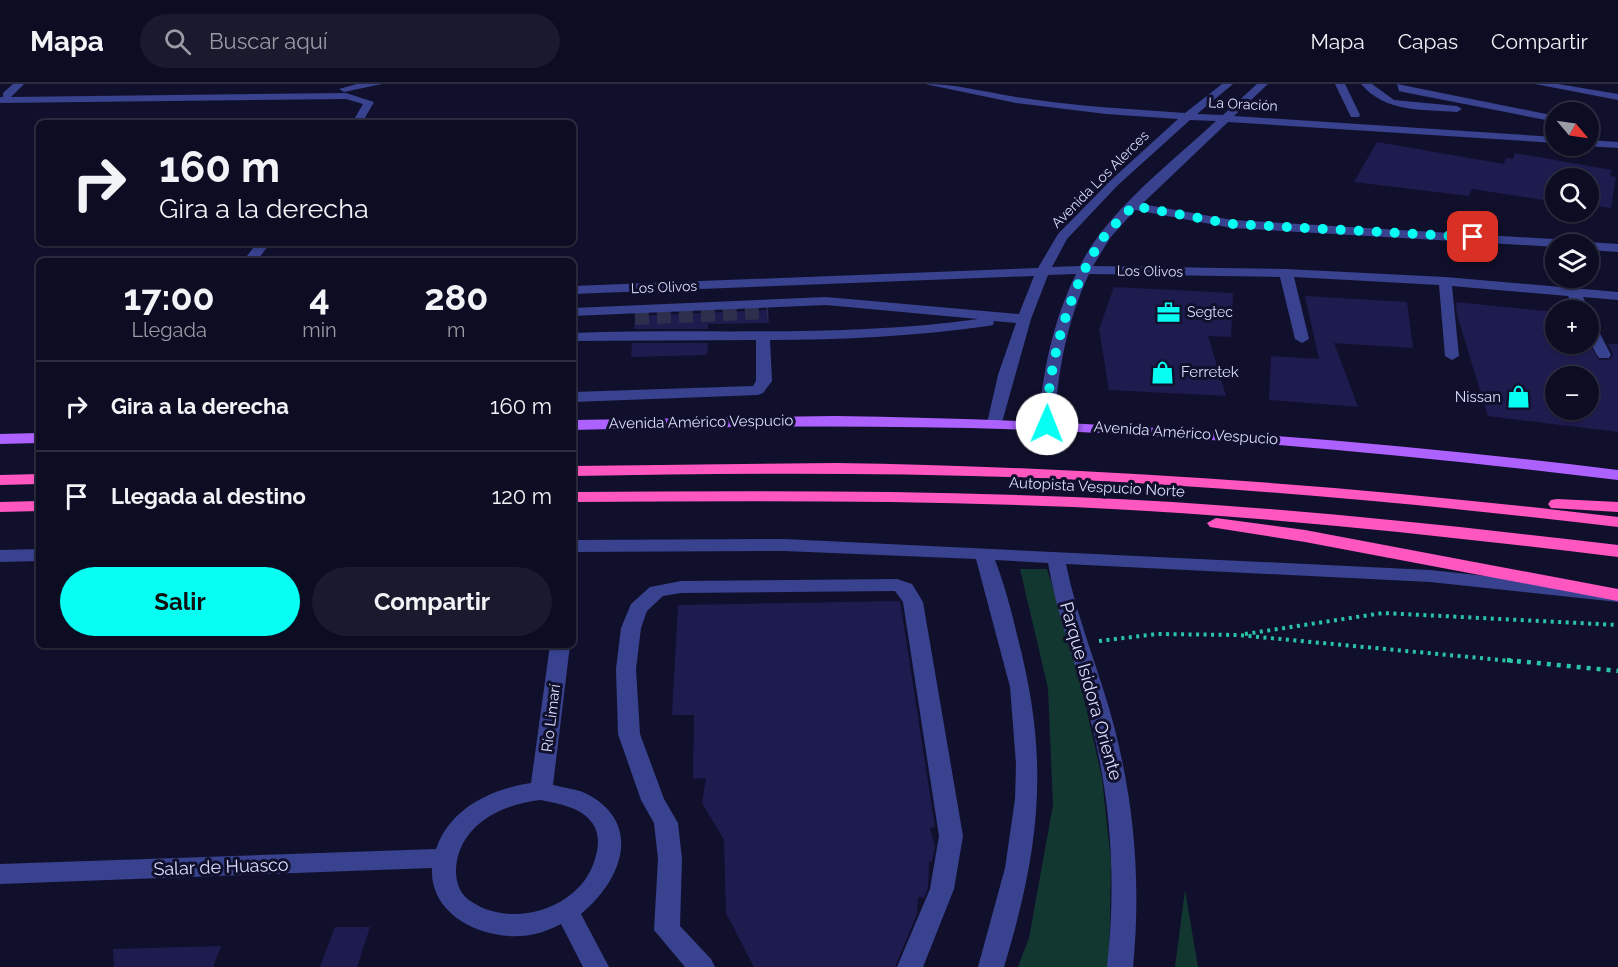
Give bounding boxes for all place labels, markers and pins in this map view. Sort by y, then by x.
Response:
pin [1447,211,1498,262]
office icon: Segtec [1156,299,1182,325]
place label: Segtec [1187,304,1233,320]
shop icon: Ferretek [1150,359,1176,385]
place label: Ferretek [1181,363,1239,381]
shop icon: Nissan [1506,384,1532,410]
place label: Nissan [1455,388,1501,406]

